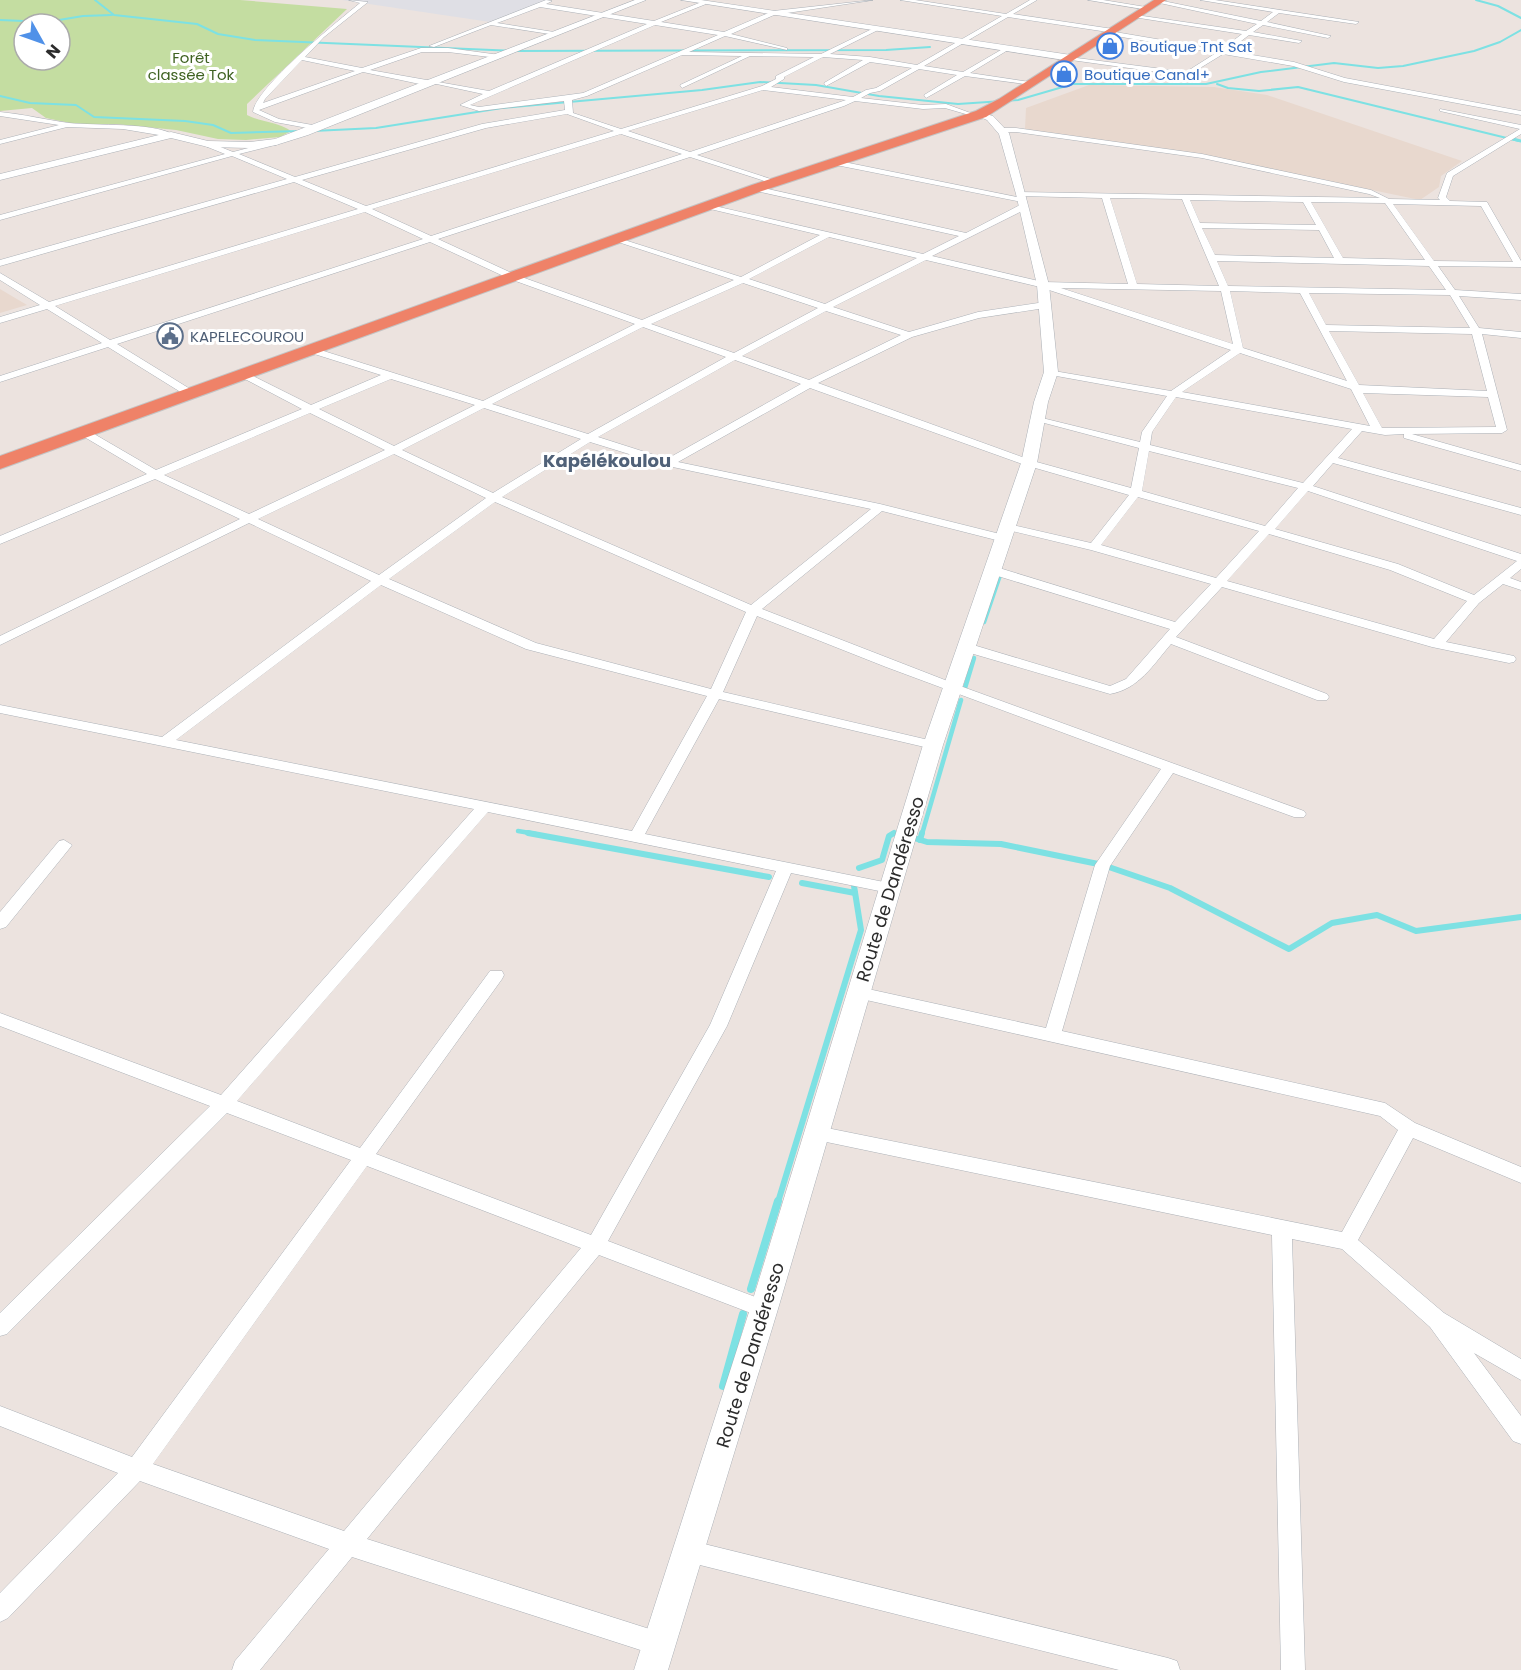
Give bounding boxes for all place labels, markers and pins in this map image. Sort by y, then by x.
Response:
shop icon: Boutique Tnt Sat [1095,31,1125,61]
place label: Boutique Tnt Sat [1130,36,1252,57]
shop icon: Boutique Canal+ [1049,59,1079,89]
place label: Boutique Canal+ [1084,64,1210,85]
public building icon: KAPELECOUROU [155,321,185,351]
place label: KAPELECOUROU [190,326,304,347]

